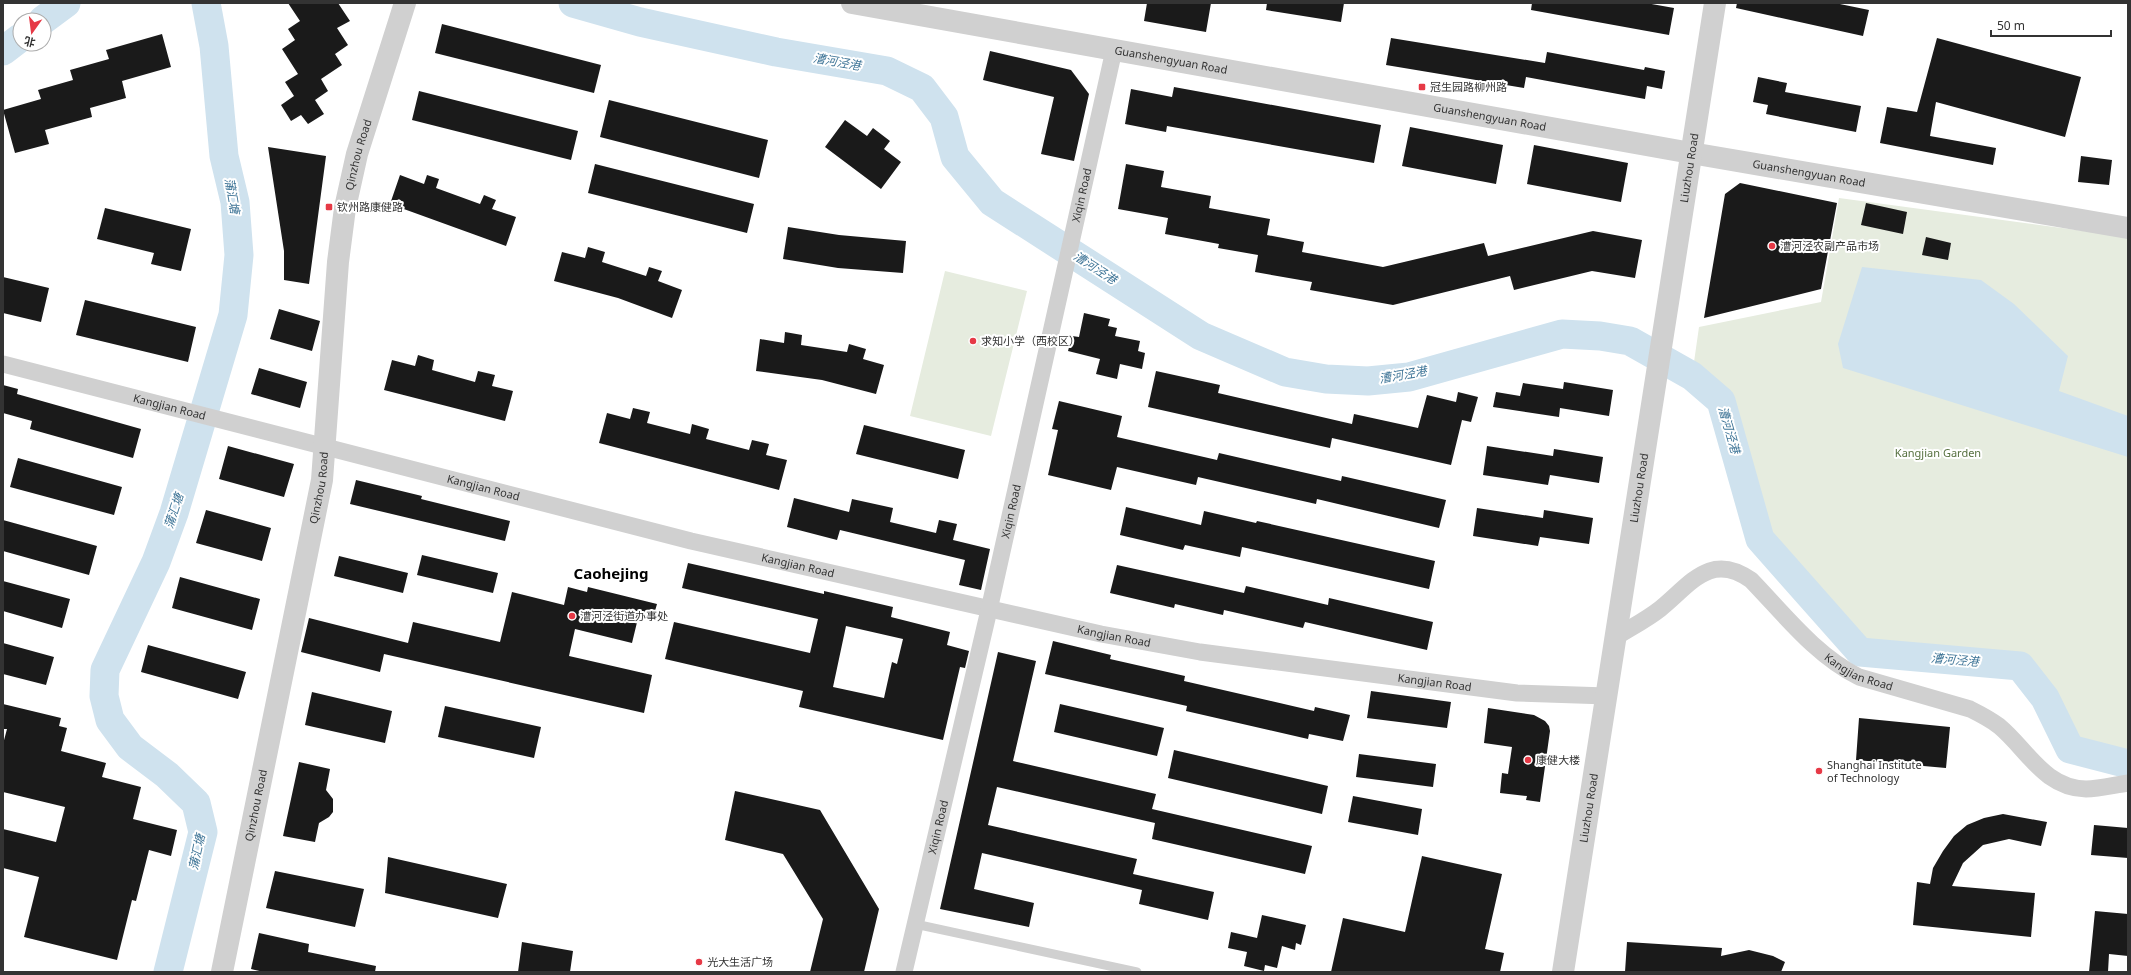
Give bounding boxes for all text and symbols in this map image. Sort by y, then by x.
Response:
north arrow [12,12,52,52]
scale bar [1991,12,2111,38]
text: 50 m [1997,17,2025,34]
text: 北 [22,34,37,51]
street label: Guanshengyuan Road [1113,42,1229,77]
water label: 漕河泾港 [812,49,864,74]
place label: 冠生园路柳州路 [1430,79,1507,94]
marker: 冠生园路柳州路 [1417,82,1427,92]
street label: Guanshengyuan Road [1432,99,1548,134]
street label: Qinzhou Road [341,117,375,192]
street label: Liuzhou Road [1676,132,1701,204]
street label: Guanshengyuan Road [1751,156,1867,190]
street label: Xiqin Road [1068,166,1094,223]
water label: 蒲汇塘 [221,177,244,217]
place label: 钦州路康健路 [337,199,403,214]
marker: 钦州路康健路 [324,202,334,212]
place label: 漕河泾农副产品市场 [1780,238,1879,253]
marker: 漕河泾农副产品市场 [1767,241,1777,251]
water label: 漕河泾港 [1071,247,1122,289]
place label: 求知小学（西校区） [981,333,1080,348]
marker: 求知小学（西校区） [968,336,978,346]
water label: 漕河泾港 [1378,362,1430,387]
street label: Kangjian Road [132,390,208,423]
water label: 漕河泾港 [1715,404,1745,457]
park label: Kangjian Garden [1895,445,1981,460]
street label: Qinzhou Road [305,451,331,525]
street label: Liuzhou Road [1626,452,1651,524]
street label: Kangjian Road [446,471,521,504]
street label: Xiqin Road [997,483,1024,540]
water label: 蒲汇塘 [160,489,188,531]
street label: Kangjian Road [760,549,836,580]
district label: Caohejing [574,563,648,583]
place label: 漕河泾街道办事处 [580,608,668,623]
marker: 漕河泾街道办事处 [567,611,577,621]
street label: Kangjian Road [1076,621,1152,650]
street label: Kangjian Road [1822,649,1895,693]
water label: 漕河泾港 [1930,649,1982,670]
street label: Kangjian Road [1397,670,1473,694]
place label: 康健大楼 [1536,752,1580,767]
marker: 康健大楼 [1523,755,1533,765]
place label: Shanghai Institute of Technology [1827,757,1922,785]
marker: Shanghai Institute of Technology [1814,766,1824,776]
street label: Qinzhou Road [241,768,270,843]
street label: Liuzhou Road [1575,772,1601,844]
street label: Xiqin Road [924,798,951,855]
water label: 蒲汇塘 [184,831,209,871]
place label: 光大生活广场 [707,954,773,969]
marker: 光大生活广场 [694,957,704,967]

